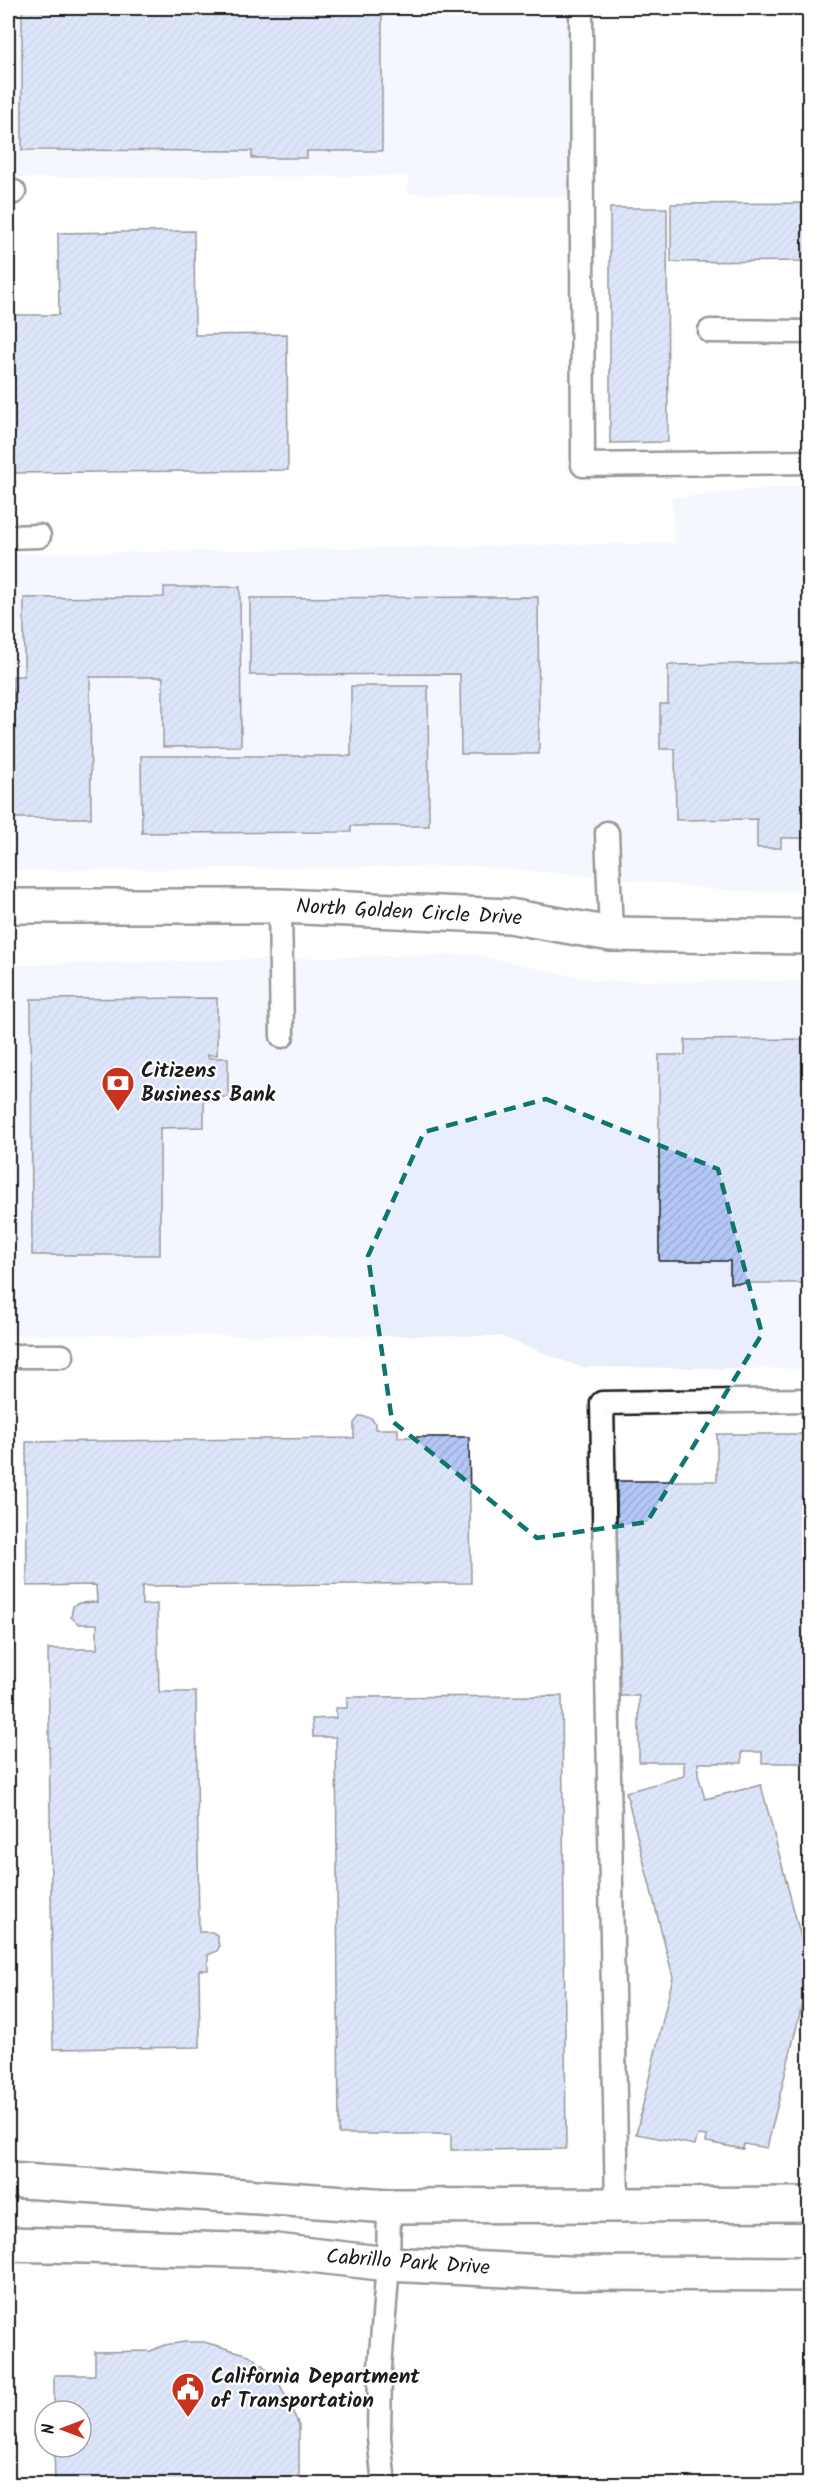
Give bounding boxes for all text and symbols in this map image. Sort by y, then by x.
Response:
street label: North Golden Circle Drive [295,891,523,935]
place label: Citizens Business Bank [141,1055,276,1112]
bank icon: Citizens Business Bank [100,1065,136,1112]
street label: Cabrillo Park Drive [325,2241,491,2285]
place label: California Department of Transportation [211,2361,420,2418]
public building icon: California Department of Transportation [170,2371,206,2418]
north arrow [33,2399,93,2459]
text: N [37,2424,62,2434]

